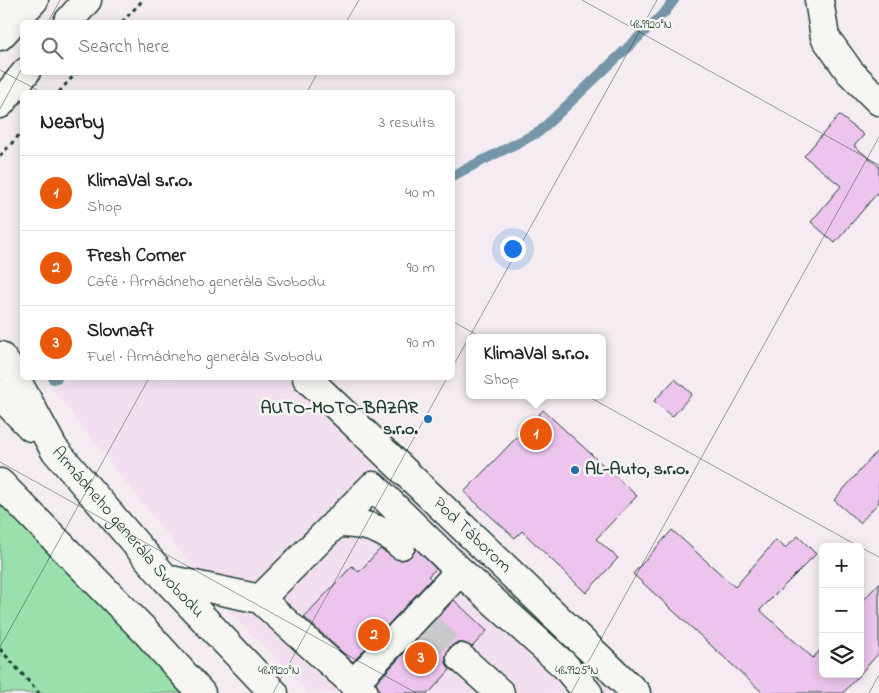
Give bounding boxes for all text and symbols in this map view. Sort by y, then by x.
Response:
text: 48.9920°N [630,16,672,34]
search box [20,20,455,75]
icon: search [38,34,66,62]
text: Search here [78,34,169,61]
text: Nearby [40,108,104,138]
text: 3 results [379,111,435,135]
text: KlimaVal s.r.o. [87,168,192,195]
text: 1 [53,181,59,205]
text: 40 m [405,181,435,205]
text: Shop [87,195,122,219]
your location [500,236,526,262]
text: Fresh Corner [87,243,186,270]
text: 2 [52,256,60,280]
text: 90 m [407,256,435,280]
text: Café · Armádneho generála Svobodu [87,270,326,294]
text: Slovnaft [87,318,154,345]
text: 3 [53,331,59,355]
text: 90 m [407,331,435,355]
popup [466,334,606,399]
text: KlimaVal s.r.o. [483,341,589,368]
text: Fuel · Armádneho generála Svobodu [87,345,323,369]
text: Shop [483,368,518,392]
place label: AUTO-MOTO-BAZAR s.r.o. [261,396,419,443]
marker: AUTO-MOTO-BAZAR s.r.o. [422,413,434,425]
pin: 1 [520,415,552,453]
street label: Armádneho generála Svobodu [45,441,210,624]
place label: AL-Auto, s.r.o. [585,457,689,483]
marker: AL-Auto, s.r.o. [569,464,581,476]
street label: Pod Táborom [426,491,517,580]
map controls [819,543,864,678]
button: + [819,543,864,588]
button: − [819,588,864,633]
pin: 2 [358,616,390,654]
button: layers [819,633,864,678]
pin: 3 [405,639,437,677]
text: 48.9920°N [258,662,300,680]
text: 48.9925°N [555,662,599,680]

